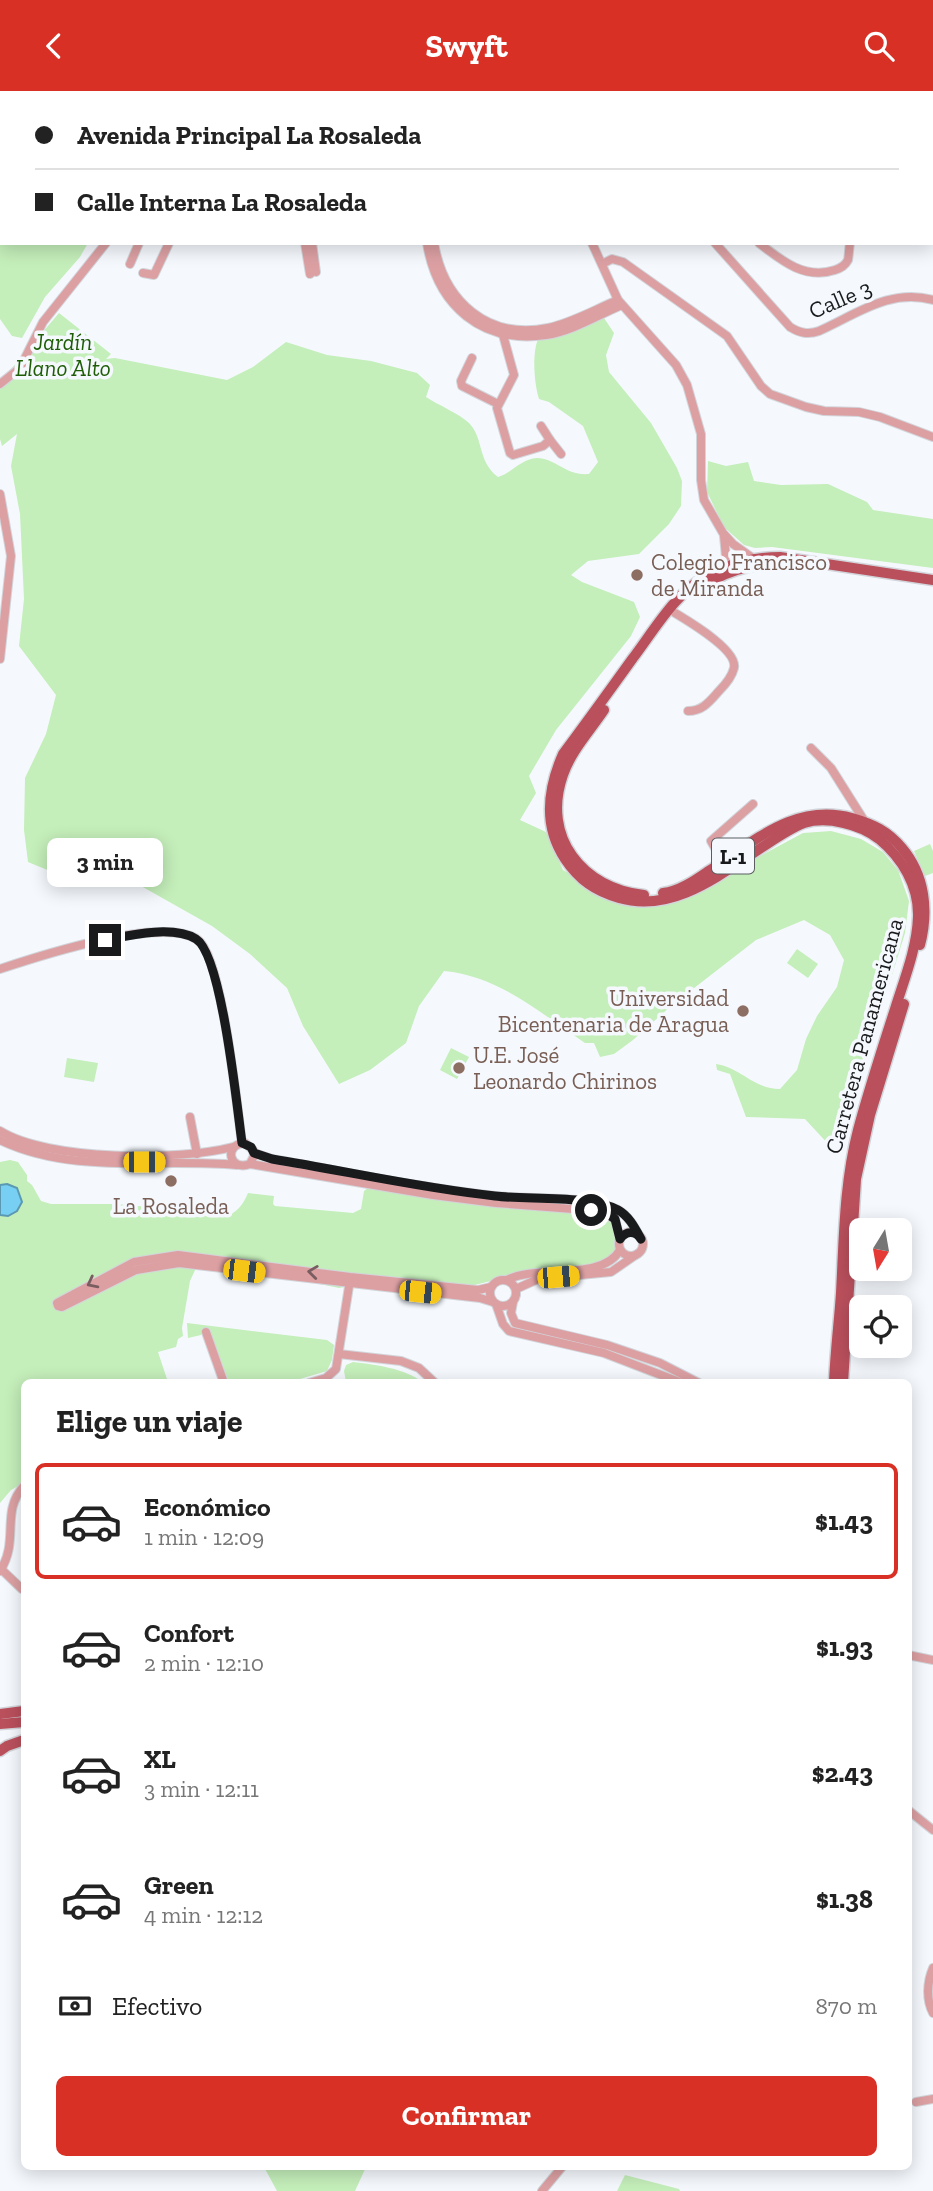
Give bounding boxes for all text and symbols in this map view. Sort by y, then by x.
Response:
icon: back [35,27,73,65]
text: Swyft [425,27,508,65]
icon: search [860,27,898,65]
text: Avenida Principal La Rosaleda [77,119,421,151]
text: Calle Interna La Rosaleda [77,186,367,218]
street label: Calle 3 [804,273,876,325]
park label: Jardín Llano Alto [15,328,111,382]
place label: Colegio Francisco de Miranda [651,548,827,602]
marker: Colegio Francisco de Miranda [629,567,645,583]
callout: 3 min [47,839,163,887]
road number: L-1 [712,839,754,873]
text: 3 min [76,848,134,876]
street label: Carretera Panamericana [819,915,909,1157]
route end [89,924,121,956]
place label: Universidad Bicentenaria de Aragua [498,984,729,1038]
marker: Universidad Bicentenaria de Aragua [735,1003,751,1019]
place label: U.E. José Leonardo Chirinos [473,1041,657,1095]
marker: U.E. José Leonardo Chirinos [451,1060,467,1076]
car [124,1152,166,1173]
marker: La Rosaleda [163,1173,179,1189]
place label: La Rosaleda [113,1192,229,1220]
route start [575,1194,607,1226]
north arrow [849,1218,912,1281]
map controls [849,1218,912,1358]
car [222,1258,267,1284]
one-way arrow [307,1265,319,1280]
car [537,1265,580,1289]
one-way arrow [87,1275,99,1289]
car [399,1279,442,1305]
button: locate [849,1295,912,1358]
text: Elige un viaje [56,1402,243,1440]
icon: car [60,1490,123,1553]
text: Económico [144,1491,271,1523]
text: $1.43 [815,1505,873,1537]
text: 1 min · 12:09 [144,1523,264,1551]
icon: car [60,1616,123,1679]
text: Confort [144,1617,234,1649]
text: $1.93 [816,1631,873,1663]
text: 2 min · 12:10 [144,1649,264,1677]
icon: car [60,1742,123,1805]
text: XL [144,1743,176,1775]
text: $2.43 [812,1757,873,1789]
text: 3 min · 12:11 [144,1775,259,1803]
icon: car [60,1868,123,1931]
text: Green [144,1869,214,1901]
text: $1.38 [816,1883,873,1915]
text: 4 min · 12:12 [144,1901,263,1929]
icon: cash [56,1987,94,2025]
text: Efectivo [112,1990,202,2022]
text: 870 m [815,1992,877,2020]
button: Confirmar [56,2076,877,2156]

